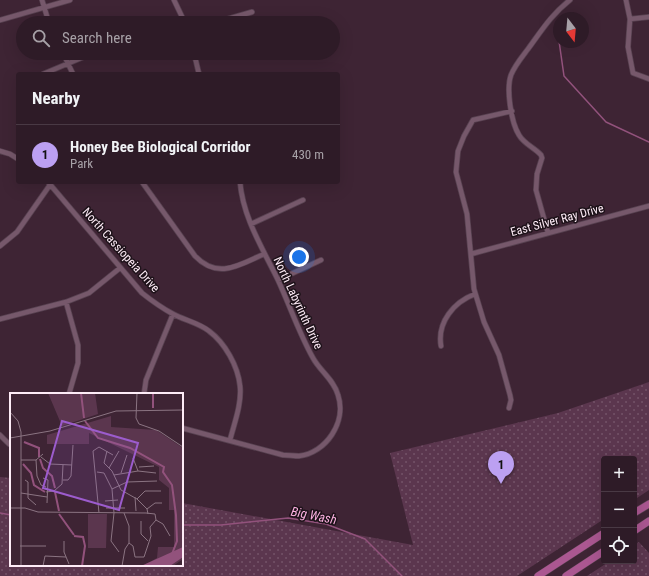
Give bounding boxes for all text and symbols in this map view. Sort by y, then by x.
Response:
north arrow [553,12,589,48]
search box [16,16,340,60]
icon: search [30,27,52,49]
text: Search here [62,29,132,47]
text: Nearby [32,88,80,108]
text: Honey Bee Biological Corridor [70,138,251,156]
text: 1 [42,147,48,162]
text: 430 m [292,147,324,162]
text: Park [70,156,93,171]
street label: East Silver Ray Drive [509,201,606,239]
street label: North Cassiopeia Drive [79,205,163,295]
your location [289,247,309,267]
street label: North Labyrinth Drive [271,255,326,352]
inset map [10,393,183,566]
pin: 1 [488,451,514,484]
map controls [601,456,637,564]
button: + [601,456,637,492]
button: − [601,492,637,528]
water label: Big Wash [290,504,338,527]
button: locate [601,528,637,564]

